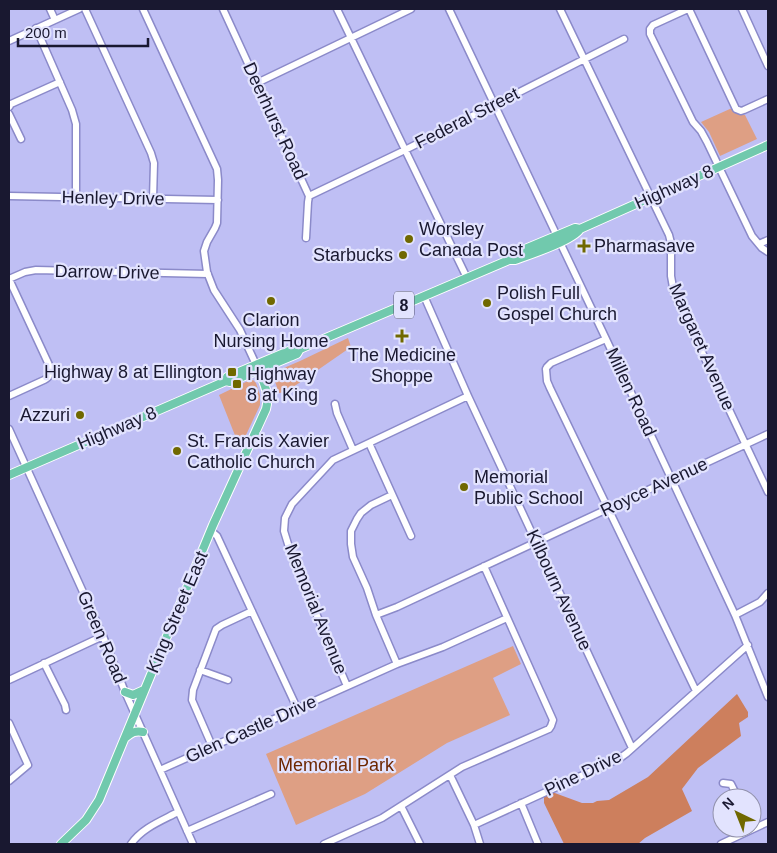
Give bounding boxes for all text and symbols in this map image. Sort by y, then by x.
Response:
scale bar [18,15,148,47]
text: 200 m [25,24,67,41]
street label: Deerhurst Road [239,59,311,183]
street label: Federal Street [412,83,522,153]
street label: Highway 8 [632,161,716,213]
street label: Henley Drive [61,187,165,209]
place label: Worsley Canada Post [419,219,523,260]
marker: Worsley Canada Post [403,233,415,245]
place label: Pharmasave [594,236,695,256]
marker: Pharmasave [578,240,590,252]
place label: Starbucks [313,245,393,265]
marker: Starbucks [397,249,409,261]
street label: Darrow Drive [54,261,160,283]
street label: Margaret Avenue [665,280,739,414]
place label: Polish Full Gospel Church [497,283,617,324]
road number: 8 [394,292,414,318]
marker: Clarion Nursing Home [265,295,277,307]
marker: Polish Full Gospel Church [481,297,493,309]
place label: Clarion Nursing Home [213,310,329,351]
marker: The Medicine Shoppe [396,330,408,342]
place label: The Medicine Shoppe [348,345,456,386]
street label: Millen Road [602,345,660,439]
place label: Highway 8 at Ellington [44,362,222,382]
place label: Highway 8 at King [247,364,318,405]
marker: Highway 8 at Ellington [226,366,238,378]
marker: Highway 8 at King [231,378,243,390]
street label: Highway 8 [74,402,160,454]
place label: Azzuri [20,405,70,425]
marker: Azzuri [74,409,86,421]
place label: St. Francis Xavier Catholic Church [187,431,329,472]
marker: St. Francis Xavier Catholic Church [171,445,183,457]
street label: Royce Avenue [597,453,711,521]
place label: Memorial Public School [474,467,583,508]
marker: Memorial Public School [458,481,470,493]
street label: Kilbourn Avenue [522,527,596,653]
street label: Memorial Avenue [281,541,351,677]
street label: King Street East [142,548,212,676]
street label: Green Road [74,588,130,686]
street label: Glen Castle Drive [183,691,319,767]
street label: Pine Drive [541,746,625,800]
park label: Memorial Park [278,755,395,775]
north arrow [712,788,762,838]
text: N [719,794,737,813]

